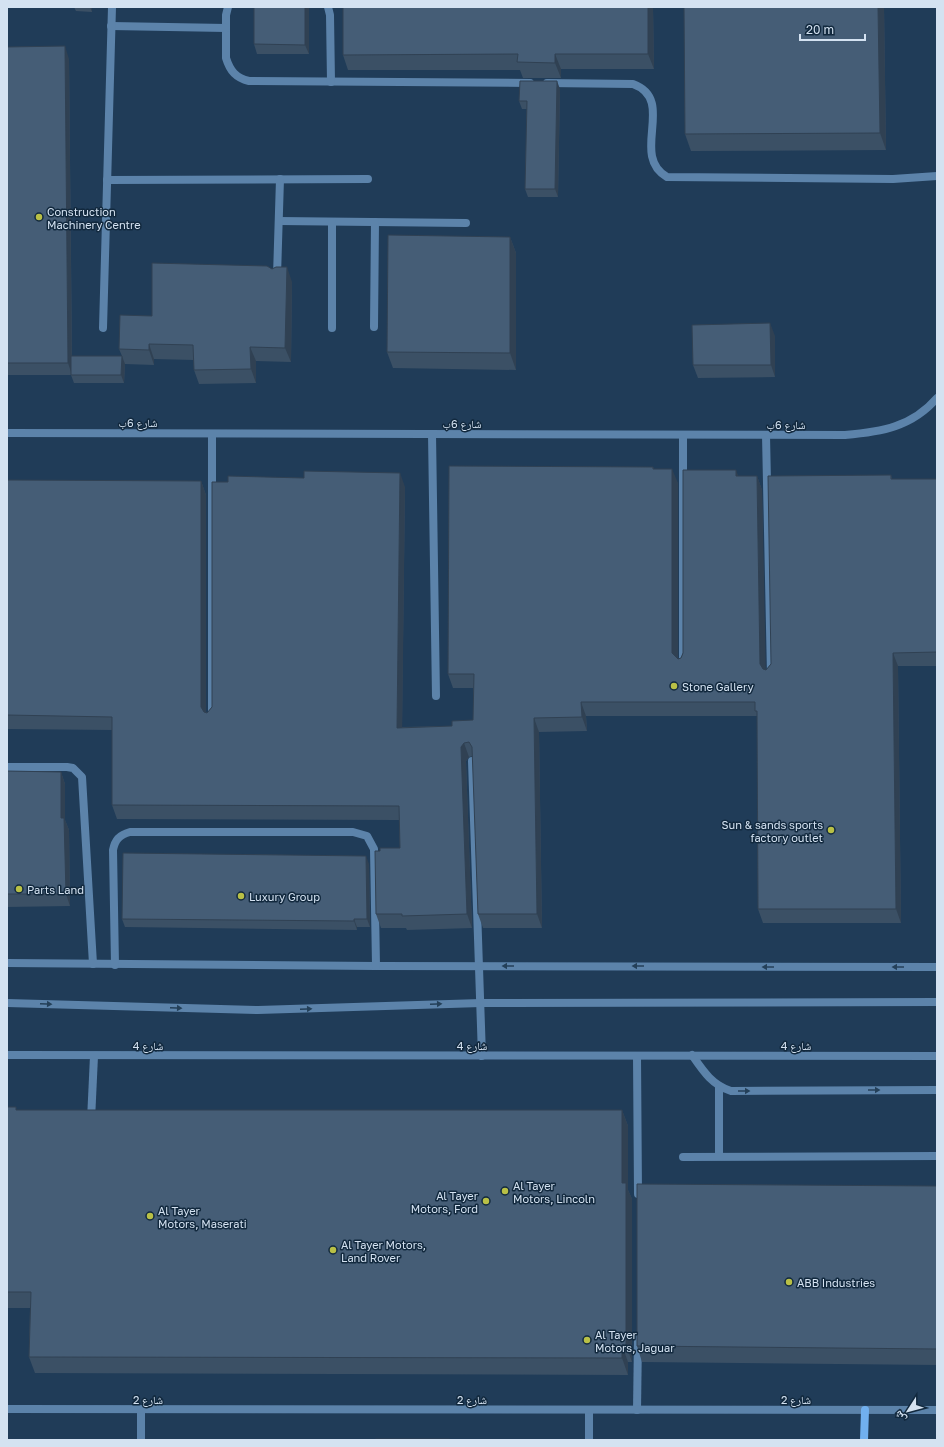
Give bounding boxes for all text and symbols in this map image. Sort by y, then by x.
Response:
scale bar [800,16,865,42]
text: 20 m [806,22,834,37]
place label: Construction Machinery Centre [47,205,141,231]
marker: Construction Machinery Centre [34,212,44,222]
street label: شارع 6ب [119,416,157,430]
street label: شارع 6ب [443,417,481,431]
street label: شارع 6ب [767,418,805,432]
place label: Stone Gallery [682,680,754,693]
marker: Stone Gallery [669,681,679,691]
place label: Sun & sands sports factory outlet [722,818,823,844]
marker: Sun & sands sports factory outlet [826,825,836,835]
place label: Parts Land [27,883,84,896]
marker: Parts Land [14,884,24,894]
place label: Luxury Group [249,890,320,903]
marker: Luxury Group [236,891,246,901]
one-way arrow [501,963,514,969]
one-way arrow [632,963,644,970]
one-way arrow [761,964,774,970]
one-way arrow [891,964,904,970]
one-way arrow [40,1001,53,1007]
one-way arrow [430,1001,442,1008]
one-way arrow [170,1005,183,1011]
one-way arrow [300,1006,313,1012]
street label: شارع 4 [133,1039,163,1053]
street label: شارع 4 [457,1039,487,1053]
street label: شارع 4 [781,1039,811,1053]
one-way arrow [868,1087,881,1093]
one-way arrow [738,1088,751,1094]
place label: Al Tayer Motors, Lincoln [513,1179,595,1205]
marker: Al Tayer Motors, Lincoln [500,1186,510,1196]
place label: Al Tayer Motors, Ford [411,1189,479,1215]
marker: Al Tayer Motors, Ford [481,1196,491,1206]
place label: Al Tayer Motors, Maserati [158,1204,247,1230]
marker: Al Tayer Motors, Maserati [145,1211,155,1221]
place label: Al Tayer Motors, Land Rover [341,1238,426,1264]
marker: Al Tayer Motors, Land Rover [328,1245,338,1255]
place label: ABB Industries [797,1276,875,1289]
marker: ABB Industries [784,1277,794,1287]
place label: Al Tayer Motors, Jaguar [595,1328,675,1354]
marker: Al Tayer Motors, Jaguar [582,1335,592,1345]
north arrow [888,1391,928,1431]
street label: شارع 2 [133,1393,163,1407]
street label: شارع 2 [457,1393,487,1407]
street label: شارع 2 [781,1393,811,1407]
text: ش [891,1407,910,1426]

